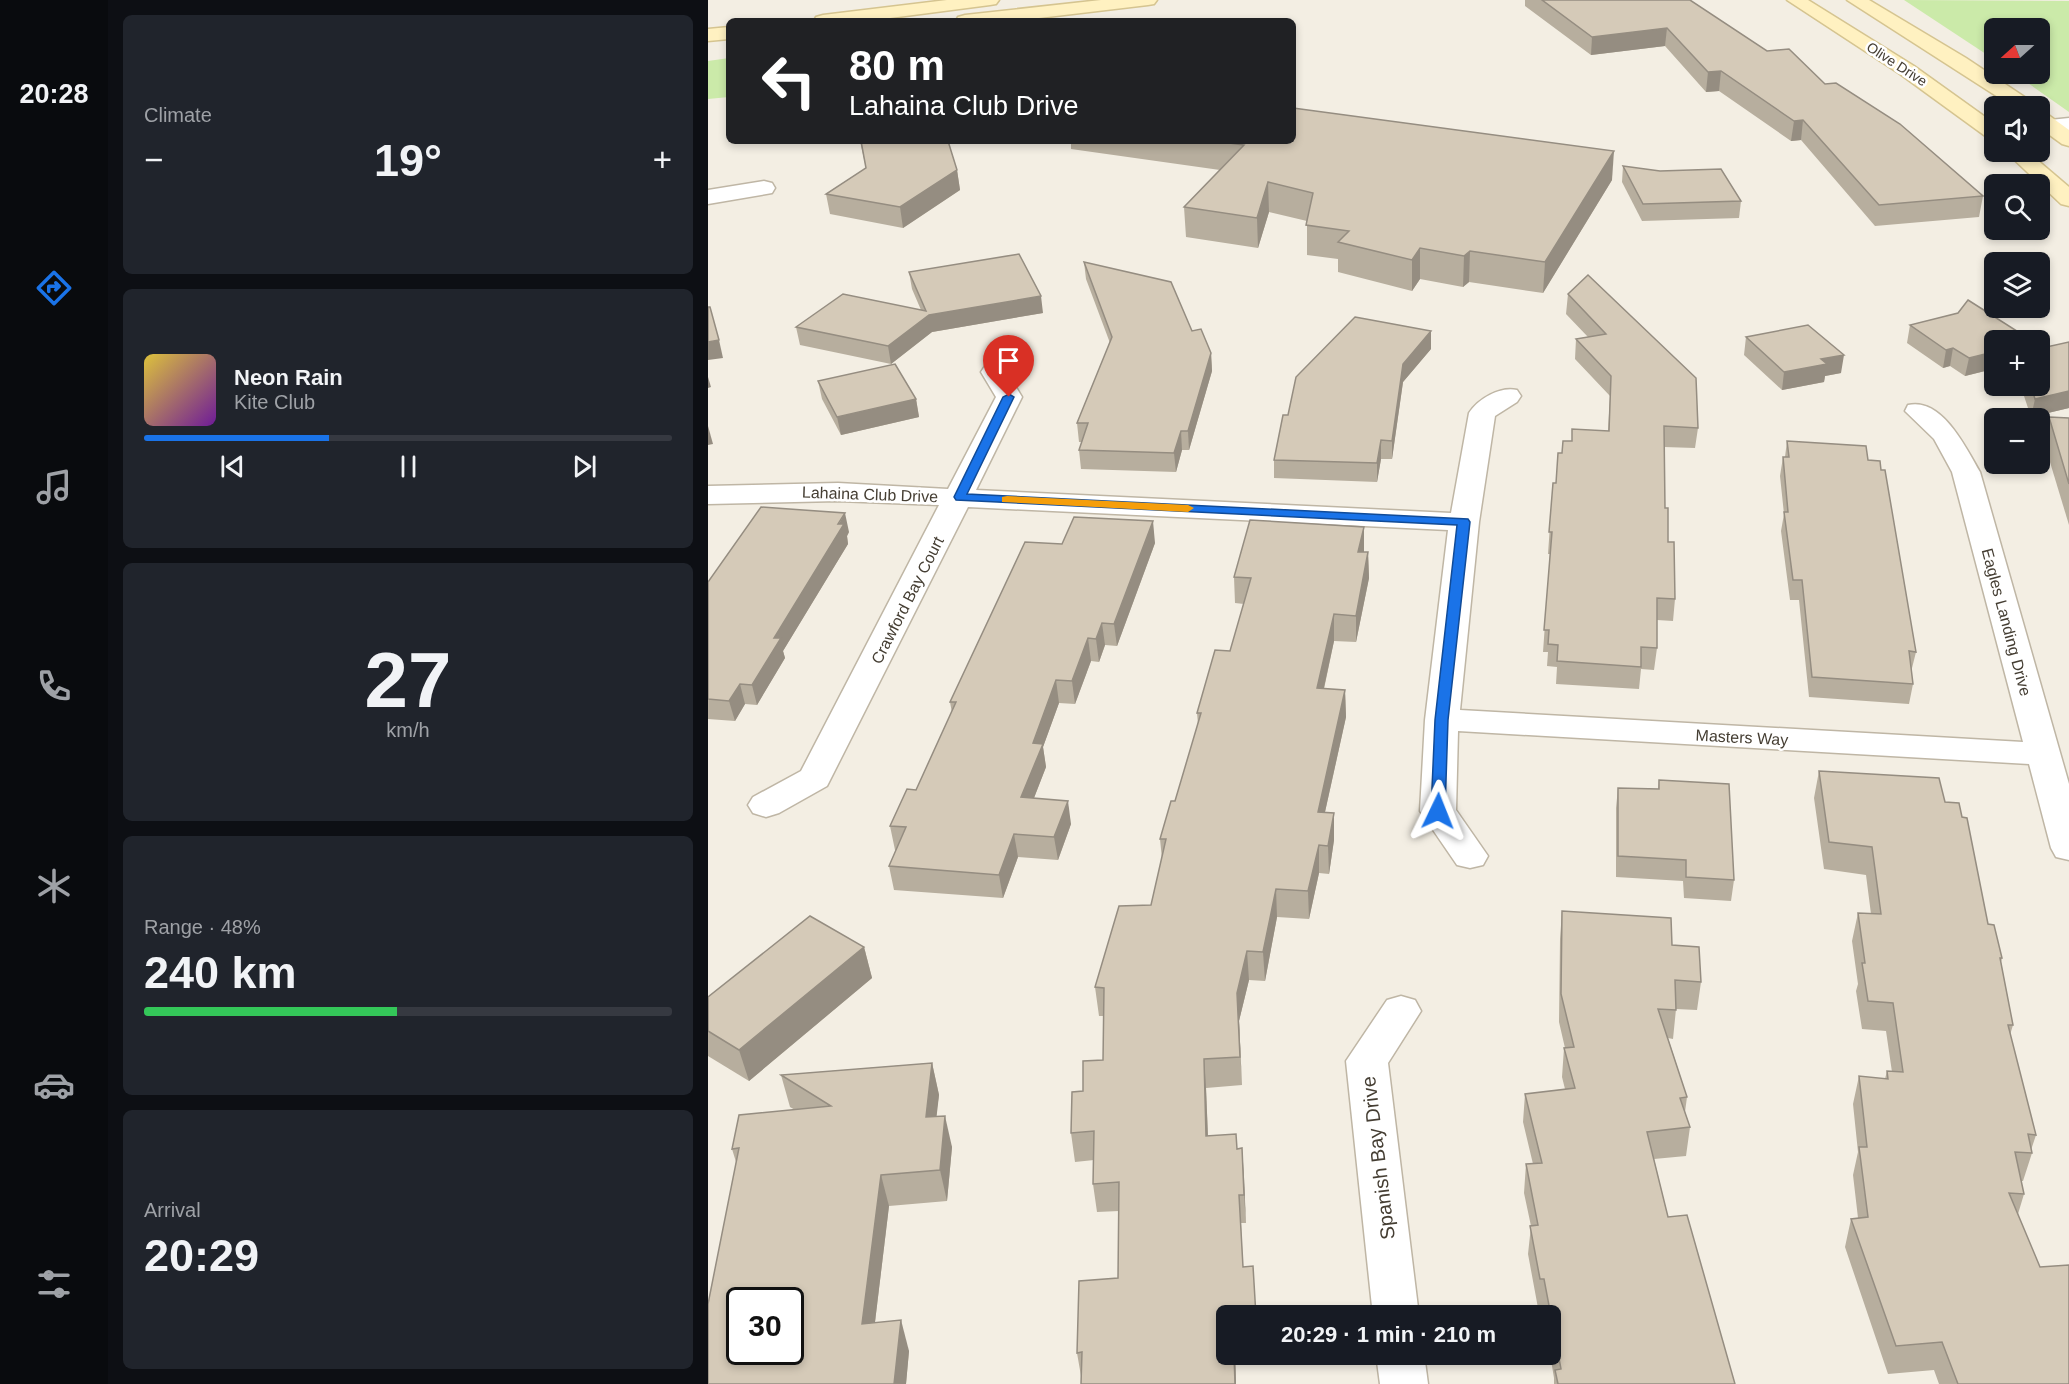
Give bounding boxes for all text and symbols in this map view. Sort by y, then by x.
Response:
north arrow [1984,18,2050,84]
map controls [1984,18,2050,474]
street label: Olive Drive [1864,39,1930,89]
icon: left [750,42,828,120]
text: 80 m [849,42,945,89]
text: 20:28 [19,79,89,109]
text: Lahaina Club Drive [849,91,1079,121]
button: sound [1984,96,2050,162]
text: Climate [144,104,212,126]
text: 19° [374,135,442,186]
text: − [144,141,163,178]
text: + [653,141,672,178]
button: search [1984,174,2050,240]
button: layers [1984,252,2050,318]
icon: directions [33,267,75,309]
button: + [1984,330,2050,396]
pin [983,335,1034,397]
icon: arrive [992,344,1025,377]
text: Neon Rain [234,365,343,390]
text: Kite Club [234,391,315,413]
button: − [1984,408,2050,474]
icon: previous [216,450,249,483]
icon: pause [392,450,425,483]
icon: next [568,450,601,483]
icon: music [33,466,75,508]
street label: Lahaina Club Drive [802,484,938,505]
street label: Crawford Bay Court [868,533,947,667]
street label: Eagles Landing Drive [1979,546,2034,698]
text: 27 [365,636,451,724]
icon: phone [33,665,75,707]
text: km/h [386,719,430,741]
street label: Masters Way [1695,727,1789,748]
position arrow [1406,779,1470,843]
icon: climate [33,865,75,907]
text: Range · 48% [144,916,261,938]
text: 240 km [144,947,297,998]
icon: car [33,1064,75,1106]
street label: Spanish Bay Drive [1357,1075,1399,1241]
text: Arrival [144,1199,201,1221]
text: 20:29 [144,1230,259,1281]
icon: filters [33,1263,75,1305]
speed limit sign: 30 [726,1287,804,1365]
text: 20:29 · 1 min · 210 m [1281,1322,1496,1347]

